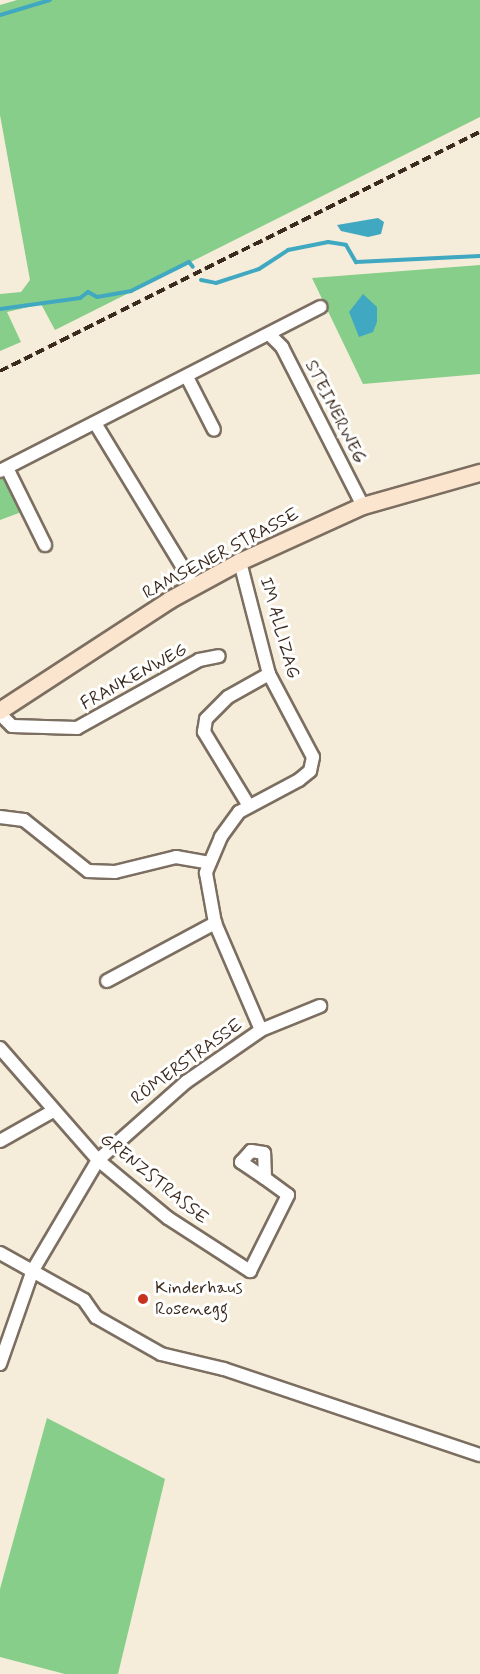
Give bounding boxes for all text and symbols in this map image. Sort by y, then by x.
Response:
street label: STEINERWEG [300,357,370,467]
street label: RAMSENER STRASSE [138,503,304,605]
street label: IM ALLIZAG [254,572,304,684]
street label: FRANKENWEG [77,639,191,715]
street label: RÖMERSTRASSE [127,1014,247,1110]
street label: GRENZSTRASSE [95,1129,213,1229]
place label: Kinderhaus Rosenegg [155,1278,243,1320]
marker: Kinderhaus Rosenegg [136,1292,150,1306]

